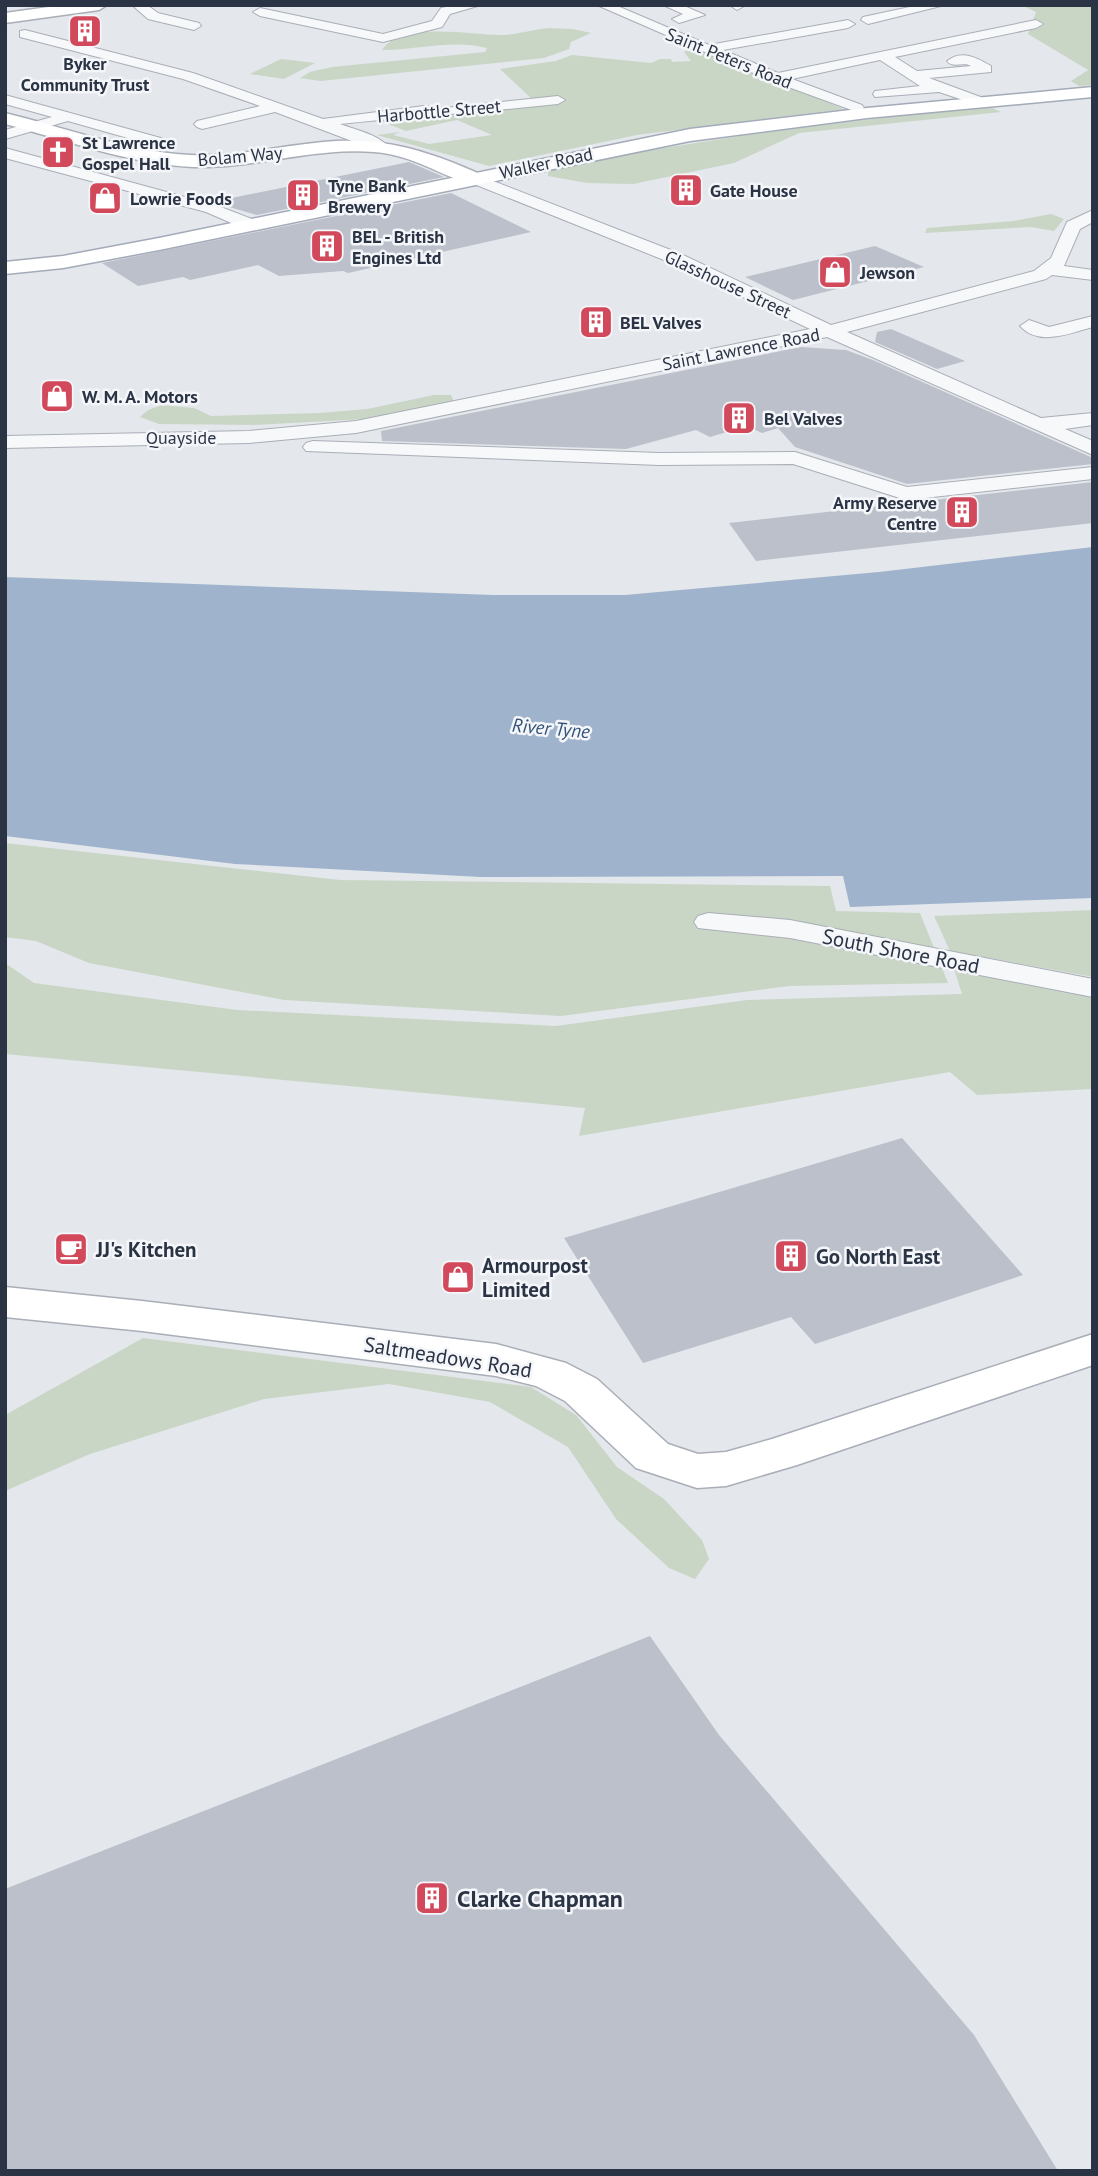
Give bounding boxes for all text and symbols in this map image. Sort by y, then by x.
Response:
building icon: Byker Community Trust [66,12,104,50]
street label: Saint Peters Road [662,22,796,94]
place label: Byker Community Trust [21,52,150,96]
street label: Harbottle Street [376,94,502,128]
place label: St Lawrence Gospel Hall [82,131,175,175]
church icon: St Lawrence Gospel Hall [39,133,77,171]
street label: Bolam Way [197,141,284,171]
street label: Walker Road [497,142,595,184]
building icon: Gate House [667,171,705,209]
place label: Tyne Bank Brewery [328,174,406,218]
building icon: Tyne Bank Brewery [284,176,322,214]
shop icon: Lowrie Foods [86,179,124,217]
place label: Gate House [710,179,798,202]
place label: Lowrie Foods [130,187,232,210]
place label: BEL - British Engines Ltd [352,225,444,269]
building icon: BEL - British Engines Ltd [308,227,346,265]
street label: Glasshouse Street [661,245,795,323]
shop icon: Jewson [816,253,854,291]
place label: Jewson [859,261,915,284]
building icon: BEL Valves [577,303,615,341]
place label: BEL Valves [620,311,702,334]
street label: Saint Lawrence Road [660,322,822,376]
shop icon: W. M. A. Motors [38,377,76,415]
place label: W. M. A. Motors [82,385,198,408]
building icon: Bel Valves [720,399,758,437]
place label: Bel Valves [764,407,843,430]
street label: Quayside [146,426,216,449]
place label: Army Reserve Centre [833,491,937,535]
building icon: Army Reserve Centre [943,493,981,531]
water label: River Tyne [511,713,591,743]
street label: South Shore Road [820,923,982,979]
cafe icon: JJ's Kitchen [52,1230,90,1268]
place label: JJ's Kitchen [95,1236,197,1263]
building icon: Go North East [772,1237,810,1275]
place label: Go North East [816,1243,941,1270]
place label: Armourpost Limited [482,1252,588,1303]
shop icon: Armourpost Limited [439,1258,477,1296]
street label: Saltmeadows Road [362,1330,534,1384]
building icon: Clarke Chapman [413,1879,451,1917]
place label: Clarke Chapman [457,1883,623,1914]

